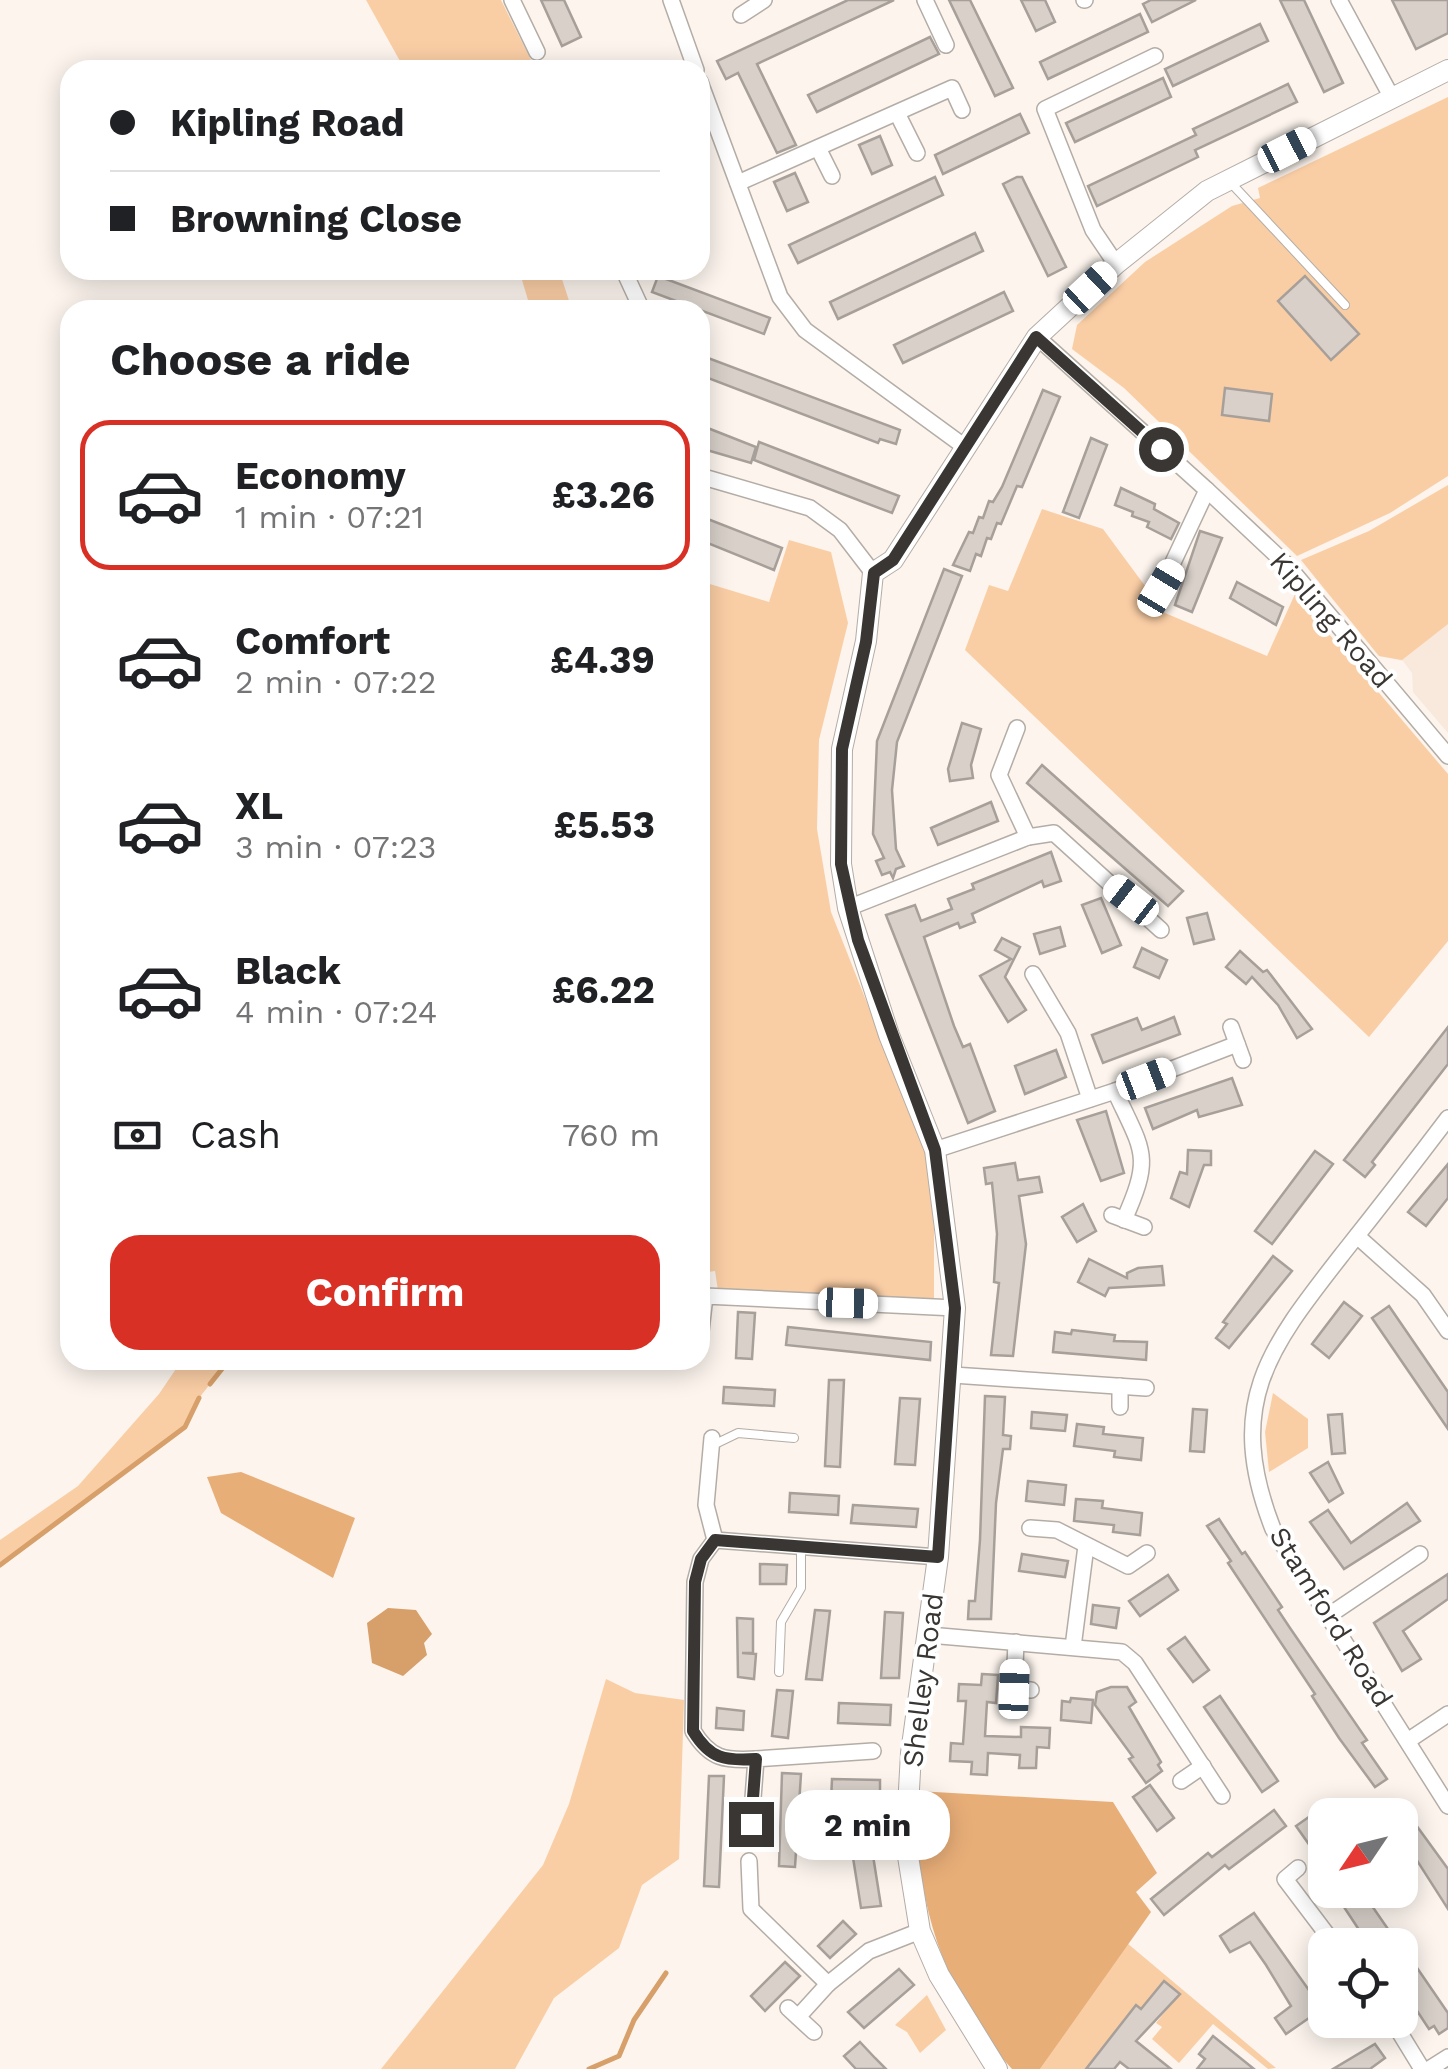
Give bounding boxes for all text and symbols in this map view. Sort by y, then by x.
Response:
text: Kipling Road [170,101,405,145]
car [1253,123,1321,177]
text: Browning Close [170,197,462,241]
car [1058,257,1122,319]
text: Choose a ride [110,333,410,386]
route start [1139,427,1184,472]
icon: car [115,450,205,540]
text: Economy [235,454,406,498]
text: £3.26 [552,473,655,517]
text: 1 min · 07:21 [235,498,424,536]
street label: Kipling Road [1263,545,1399,695]
car [1133,555,1189,621]
icon: car [115,615,205,705]
text: Comfort [235,619,390,663]
text: £4.39 [550,638,655,682]
text: 2 min · 07:22 [235,663,436,701]
icon: car [115,780,205,870]
text: XL [235,784,283,828]
text: £5.53 [554,803,655,847]
text: 3 min · 07:23 [235,828,436,866]
car [1098,870,1164,930]
icon: car [115,945,205,1035]
text: Black [235,949,341,993]
text: £6.22 [552,968,655,1012]
text: 4 min · 07:24 [235,993,437,1031]
car [1113,1054,1179,1104]
icon: cash [110,1108,165,1163]
text: Cash [190,1113,281,1157]
text: 760 m [562,1116,660,1154]
button: Confirm [110,1235,660,1350]
car [817,1287,879,1319]
street label: Stamford Road [1262,1521,1400,1713]
street label: Shelley Road [896,1591,950,1769]
car [998,1658,1030,1720]
callout: 2 min [786,1789,951,1859]
north arrow [1308,1798,1418,1908]
map controls [1308,1798,1418,2038]
route end [729,1802,774,1847]
text: 2 min [824,1806,911,1844]
button: locate [1308,1928,1418,2038]

